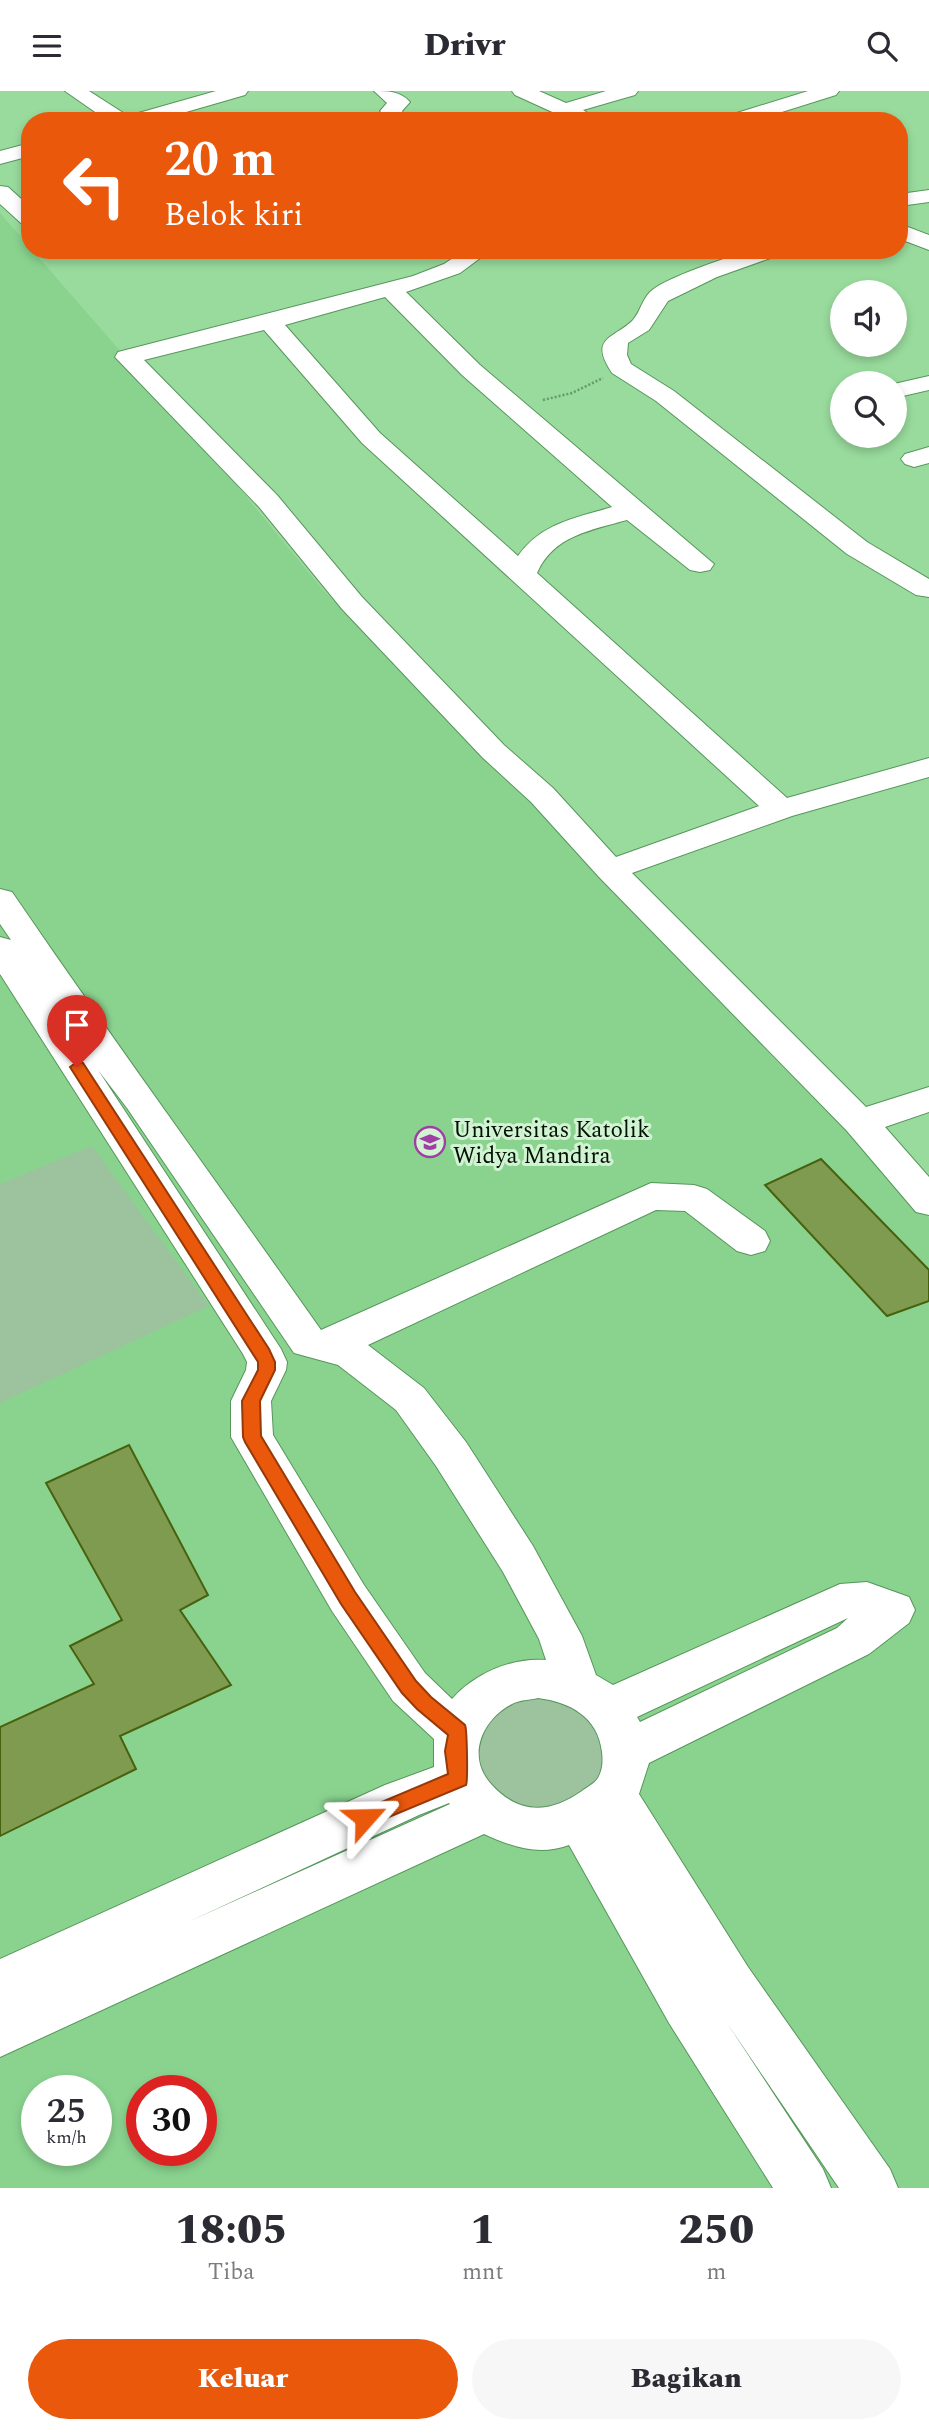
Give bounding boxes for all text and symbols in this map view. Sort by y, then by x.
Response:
text: Drivr [424,21,505,70]
icon: menu [28,27,66,65]
icon: search [863,27,901,65]
text: 20 m [164,123,275,198]
icon: left [49,140,140,231]
text: Belok kiri [164,191,303,240]
map controls [830,280,907,448]
button: sound [830,280,907,357]
button: search [830,371,907,448]
pin [47,995,107,1067]
icon: arrive [58,1006,96,1044]
place label: Universitas Katolik Widya Mandira [453,1113,650,1174]
school or university icon: Universitas Katolik Widya Mandira [413,1125,447,1159]
position arrow [328,1781,402,1855]
speed limit sign: 30 [126,2075,217,2166]
text: 25 [47,2085,86,2138]
text: km/h [46,2124,87,2151]
text: 18:05 [175,2199,287,2262]
text: 1 [470,2199,496,2262]
text: 250 [679,2199,754,2262]
text: Tiba [208,2255,255,2290]
text: mnt [462,2255,504,2290]
text: m [706,2255,726,2290]
button: Keluar [28,2339,458,2419]
button: Bagikan [472,2339,901,2419]

